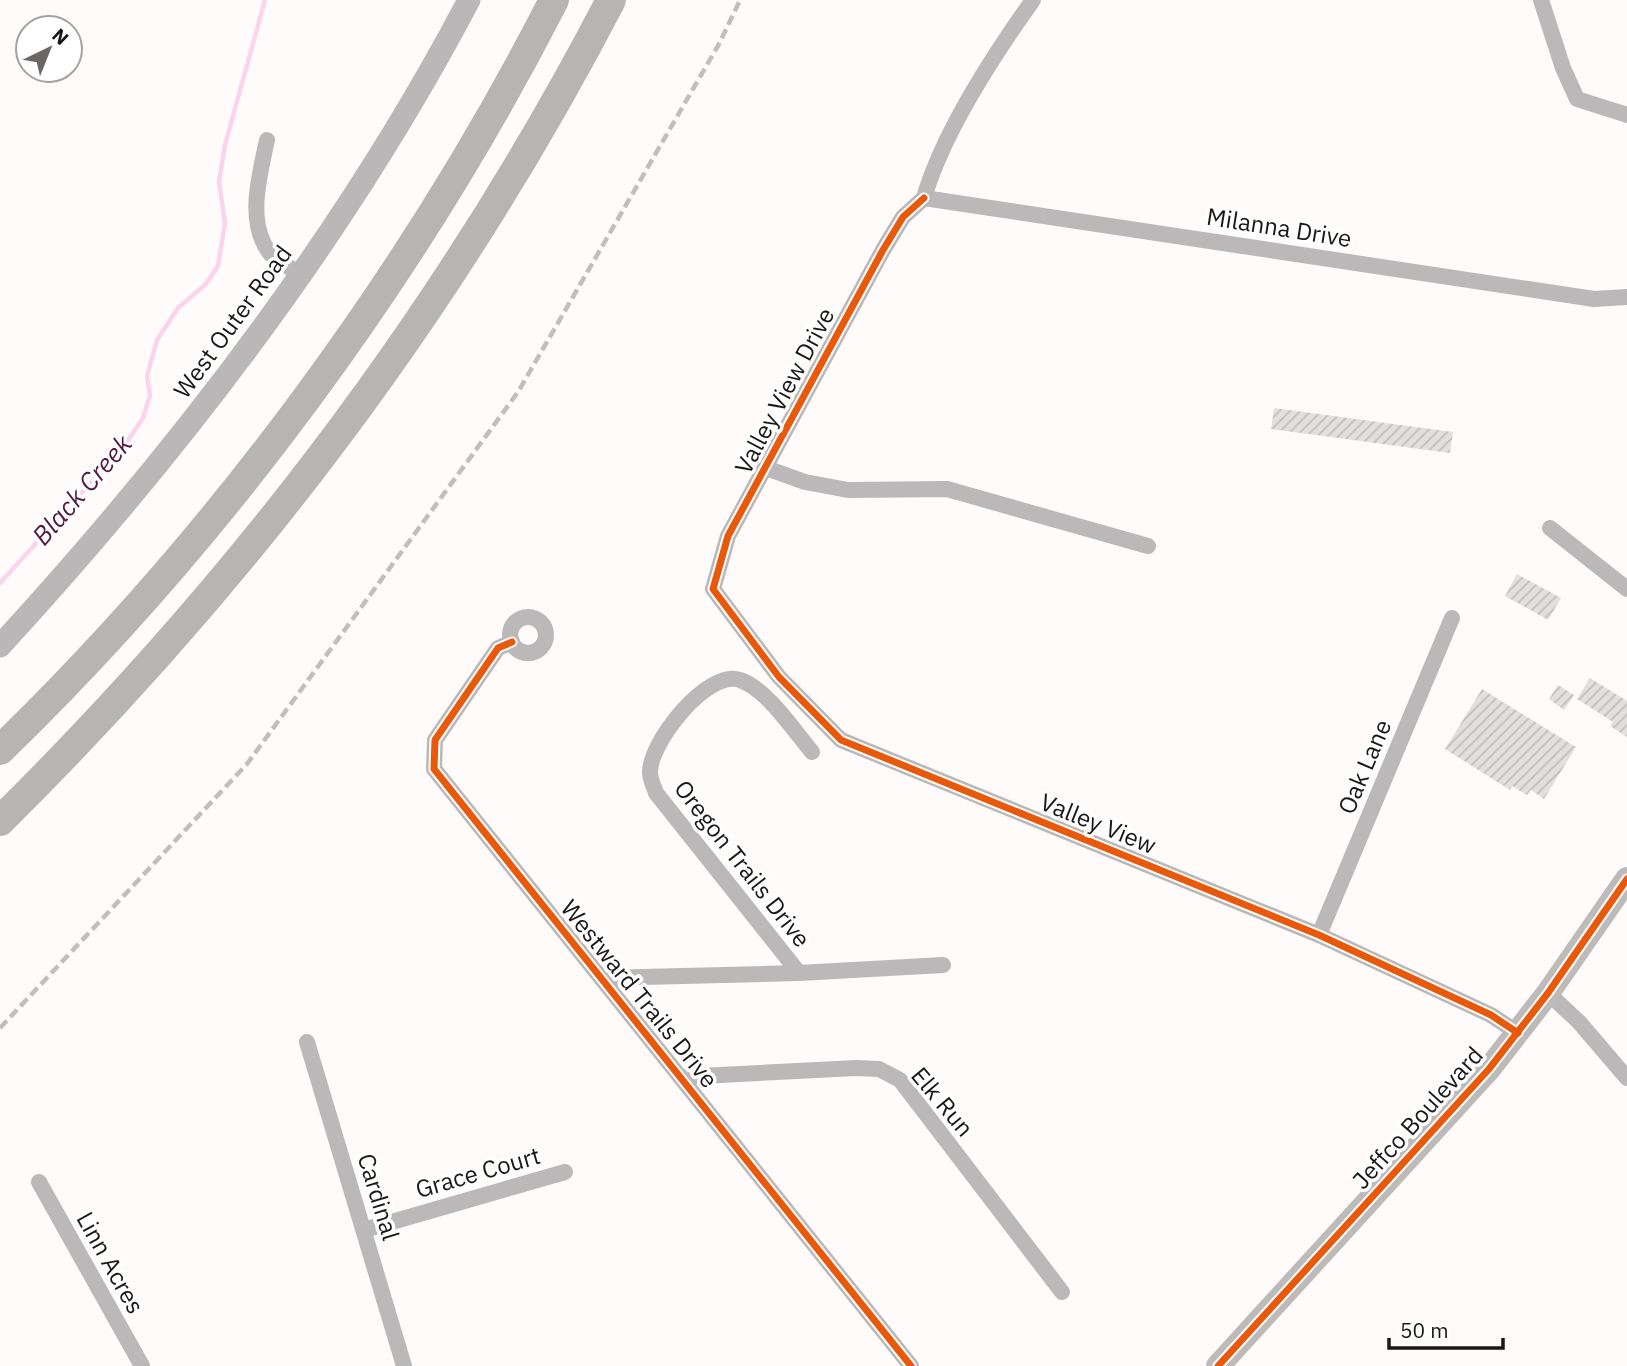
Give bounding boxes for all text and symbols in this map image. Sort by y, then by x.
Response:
north arrow [14,14,84,84]
text: N [47,23,74,50]
street label: Milanna Drive [1204,200,1354,254]
street label: West Outer Road [166,239,299,404]
street label: Valley View Drive [727,302,841,479]
water label: Black Creek [24,427,139,552]
street label: Oak Lane [1330,714,1398,819]
street label: Oregon Trails Drive [667,773,818,954]
street label: Valley View [1036,785,1161,861]
street label: Westward Trails Drive [554,893,726,1094]
street label: Jeffco Boulevard [1345,1039,1490,1195]
street label: Elk Run [904,1060,981,1143]
street label: Grace Court [412,1139,544,1205]
street label: Cardinal [351,1149,407,1244]
street label: Linn Acres [70,1206,152,1319]
scale bar [1389,1306,1503,1350]
text: 50 m [1400,1316,1449,1344]

